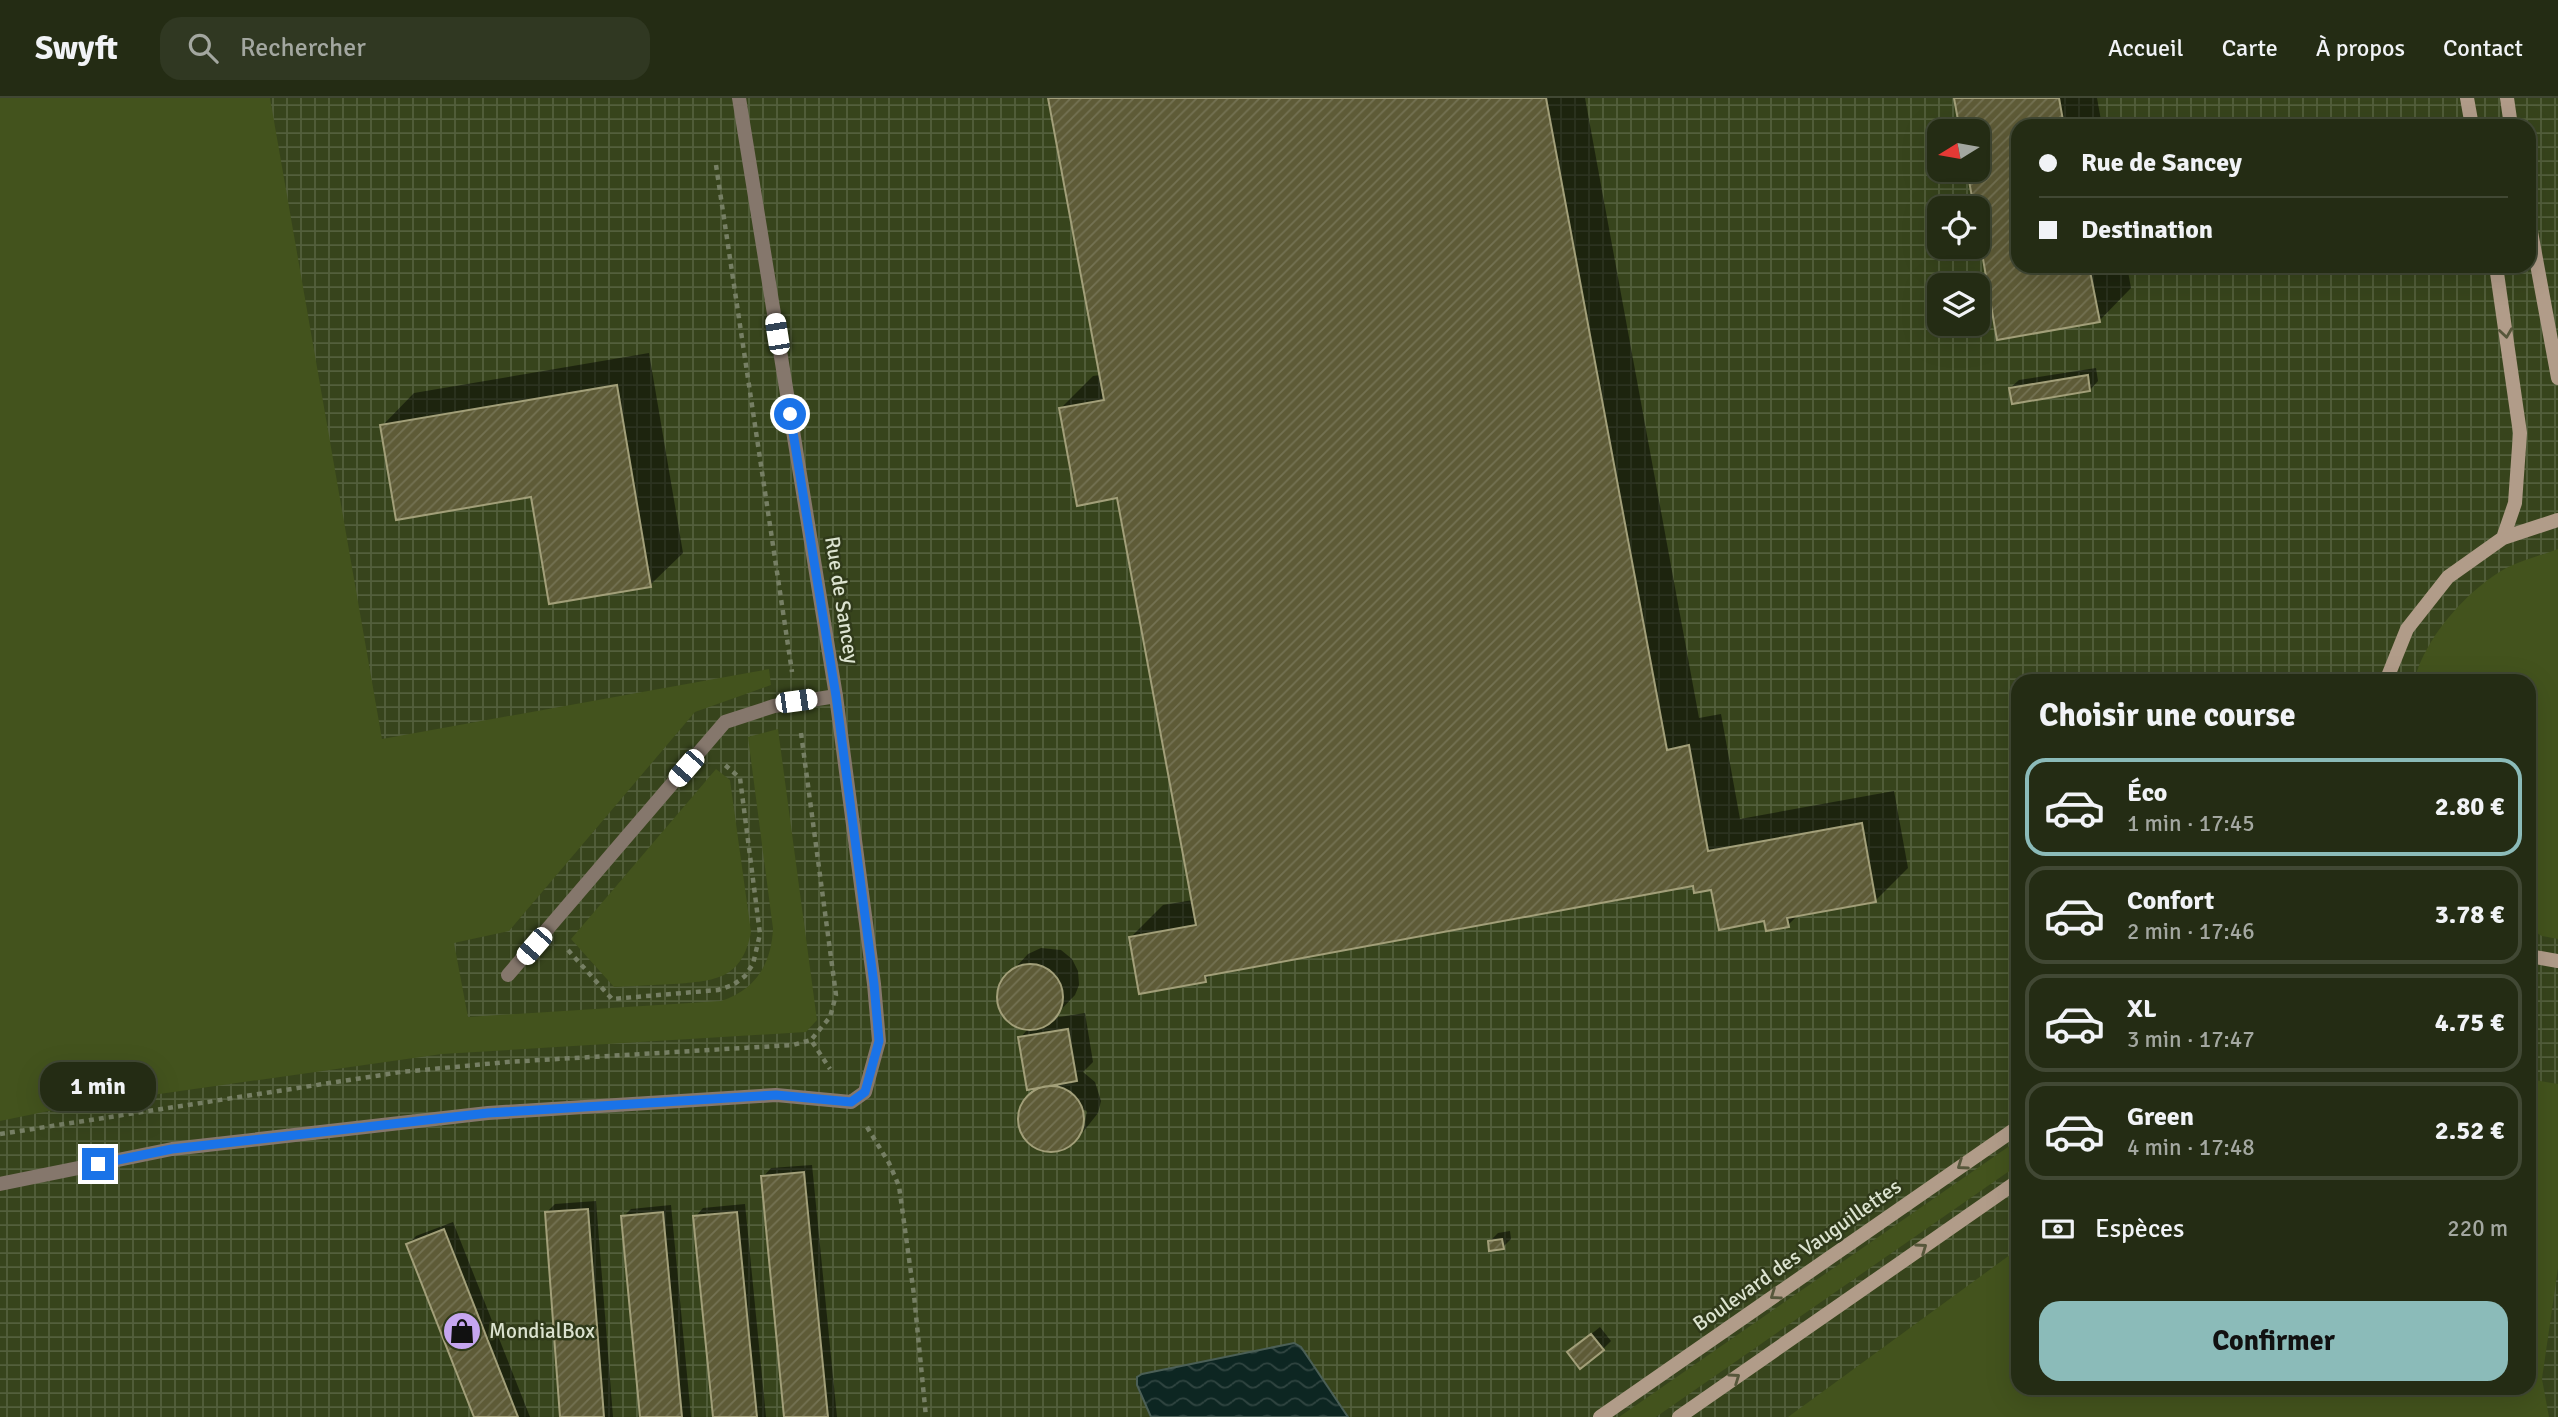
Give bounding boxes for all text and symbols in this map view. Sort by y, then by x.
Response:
search box [160,17,650,80]
text: Swyft [35,28,118,69]
icon: search [184,29,222,67]
text: Rechercher [240,32,366,64]
text: Accueil [2108,33,2184,63]
text: Carte [2222,33,2278,63]
text: À propos [2316,33,2405,63]
text: Contact [2443,33,2523,63]
north arrow [1927,119,1990,182]
map controls [1927,119,1990,336]
text: Rue de Sancey [2081,147,2242,179]
button: locate [1927,196,1990,259]
text: Destination [2081,214,2213,246]
button: layers [1927,273,1990,336]
car [764,312,791,356]
one-way arrow [2499,328,2514,339]
route start [774,398,806,430]
street label: Rue de Sancey [819,534,865,666]
car [774,688,819,714]
text: Choisir une course [2039,696,2296,735]
car [665,745,708,791]
icon: car [2043,776,2106,839]
text: Éco [2127,777,2167,809]
text: 2.80 € [2435,791,2504,823]
text: 1 min · 17:45 [2127,809,2255,838]
icon: car [2043,884,2106,947]
text: Confort [2127,885,2214,917]
text: 3.78 € [2435,899,2504,931]
text: 2 min · 17:46 [2127,917,2255,946]
car [513,923,556,969]
icon: car [2043,992,2106,1055]
text: XL [2127,993,2157,1025]
text: 4.75 € [2435,1007,2504,1039]
text: 3 min · 17:47 [2127,1025,2255,1054]
callout: 1 min [40,1062,156,1112]
text: 1 min [70,1072,126,1101]
icon: car [2043,1100,2106,1163]
text: Green [2127,1101,2194,1133]
text: 2.52 € [2435,1115,2504,1147]
text: 4 min · 17:48 [2127,1133,2255,1162]
route end [82,1148,114,1180]
one-way arrow [1957,1157,1970,1170]
street label: Boulevard des Vauguillettes [1688,1173,1906,1337]
icon: cash [2039,1210,2077,1248]
text: Espèces [2095,1213,2184,1245]
text: 220 m [2447,1214,2508,1243]
one-way arrow [1914,1243,1927,1256]
one-way arrow [1770,1287,1783,1299]
button: Confirmer [2039,1301,2508,1381]
shop icon: MondialBox [441,1310,483,1352]
place label: MondialBox [489,1318,595,1344]
one-way arrow [1727,1374,1740,1386]

